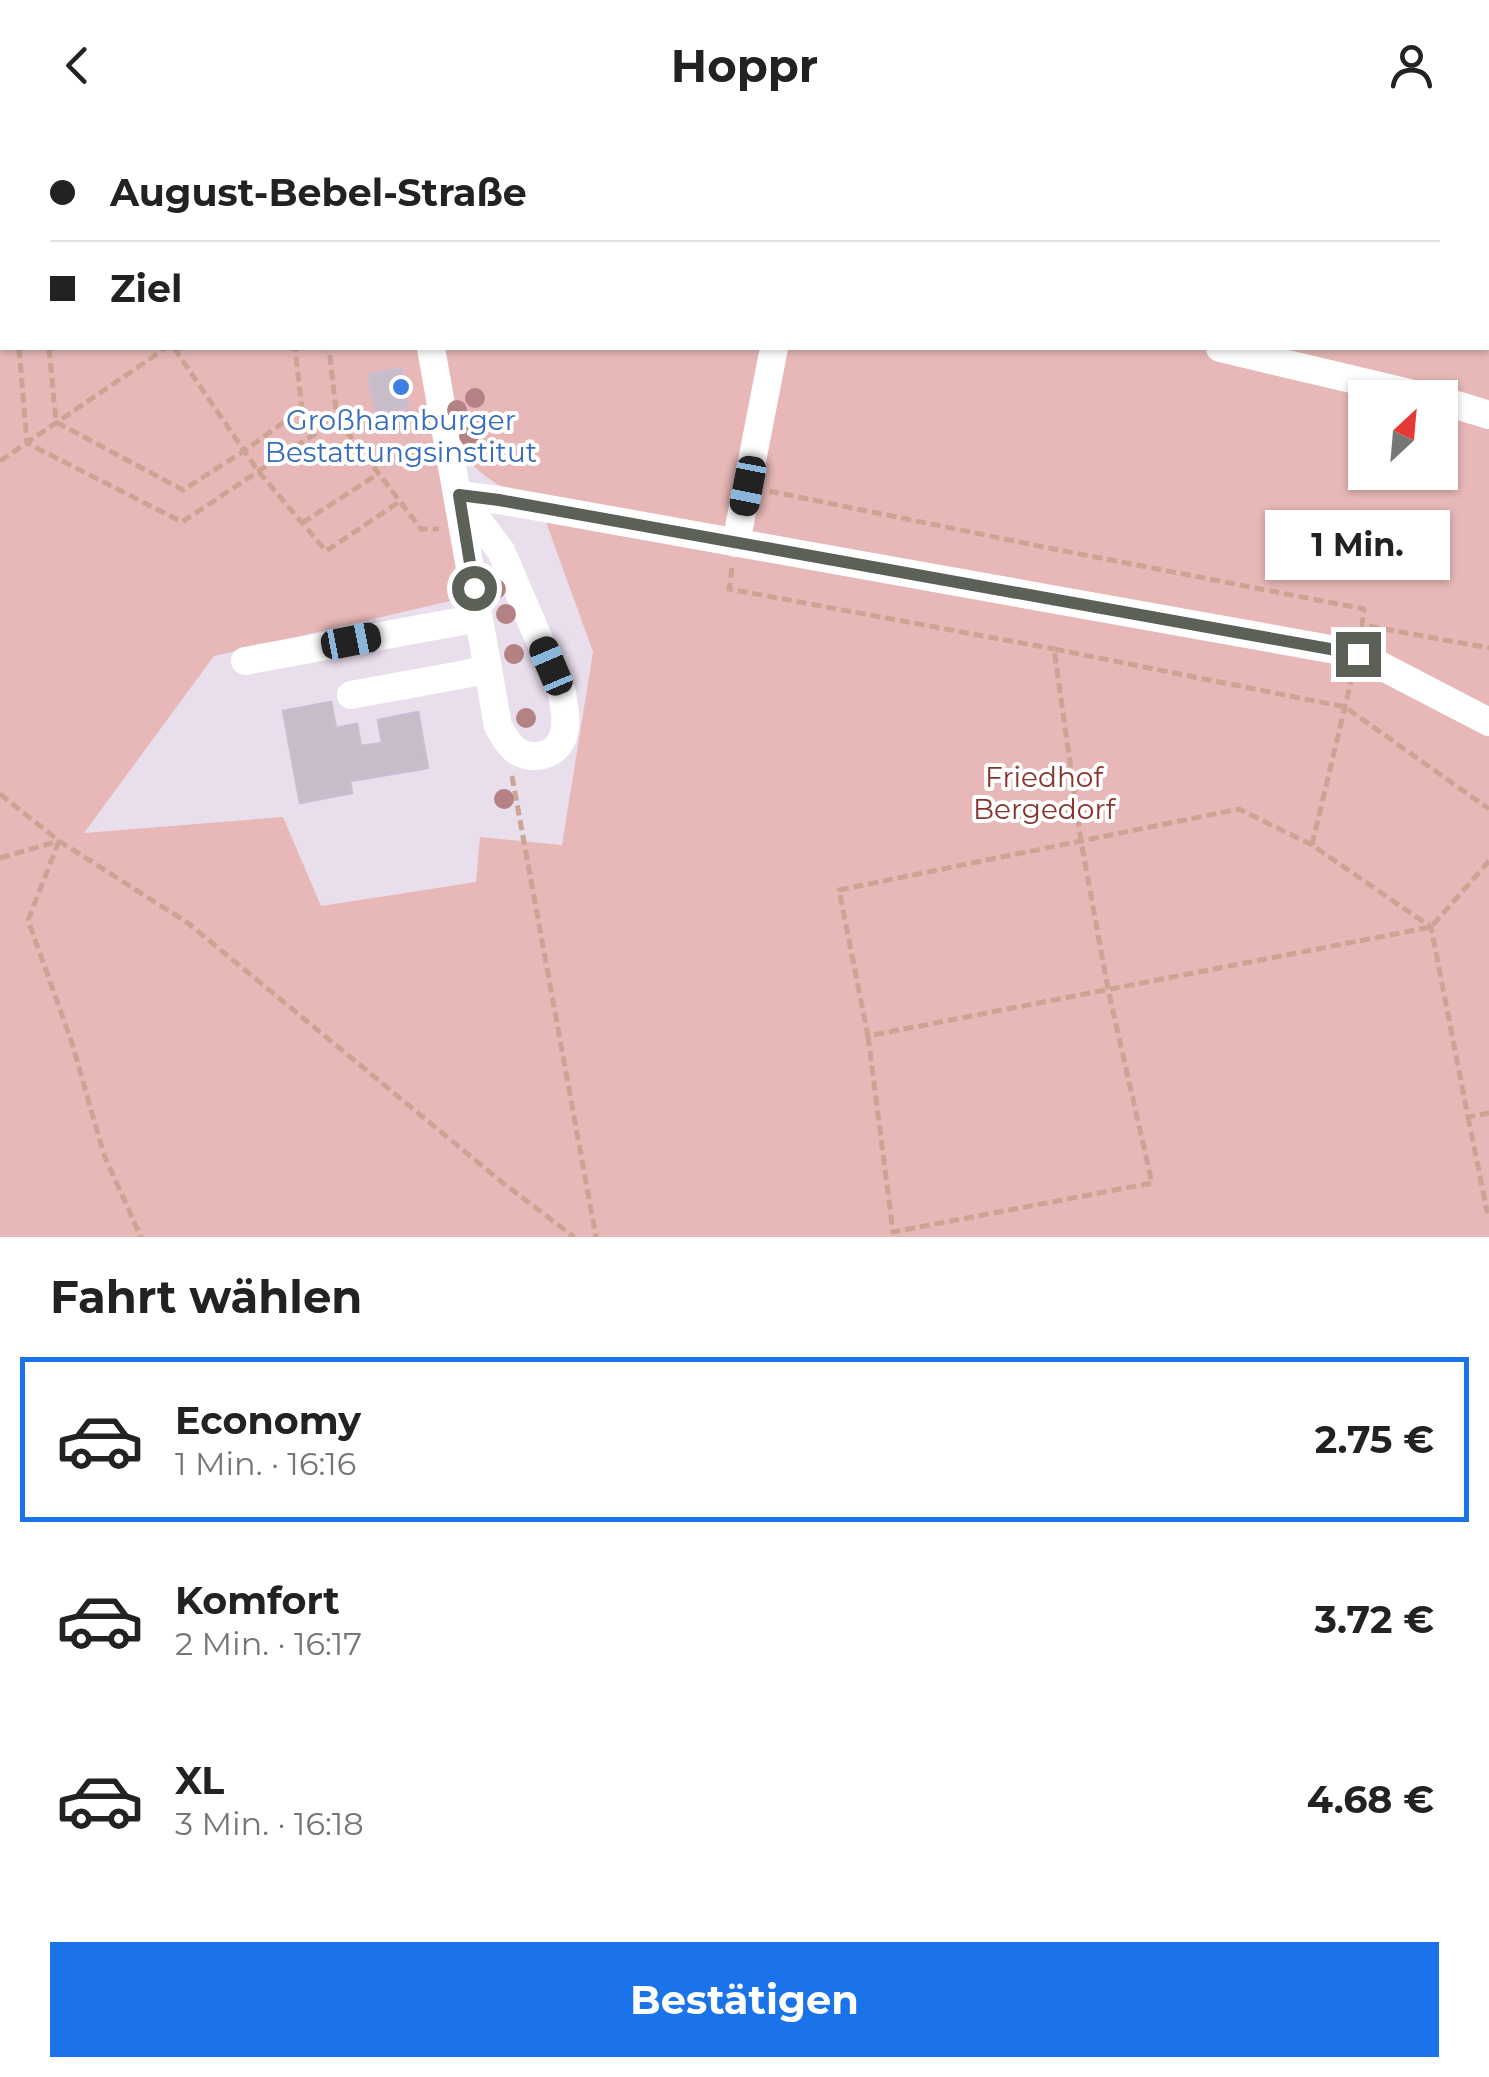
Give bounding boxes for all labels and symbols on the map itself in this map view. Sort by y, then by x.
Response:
marker: Großhamburger Bestattungsinstitut [390,376,412,398]
north arrow [1348,380,1458,490]
place label: Großhamburger Bestattungsinstitut [265,403,537,469]
car [728,454,768,518]
callout: 1 Min. [1266,509,1450,579]
route start [452,566,497,611]
car [319,621,383,661]
route end [1336,632,1381,677]
car [525,633,577,699]
park label: Friedhof Bergedorf [973,760,1117,826]

